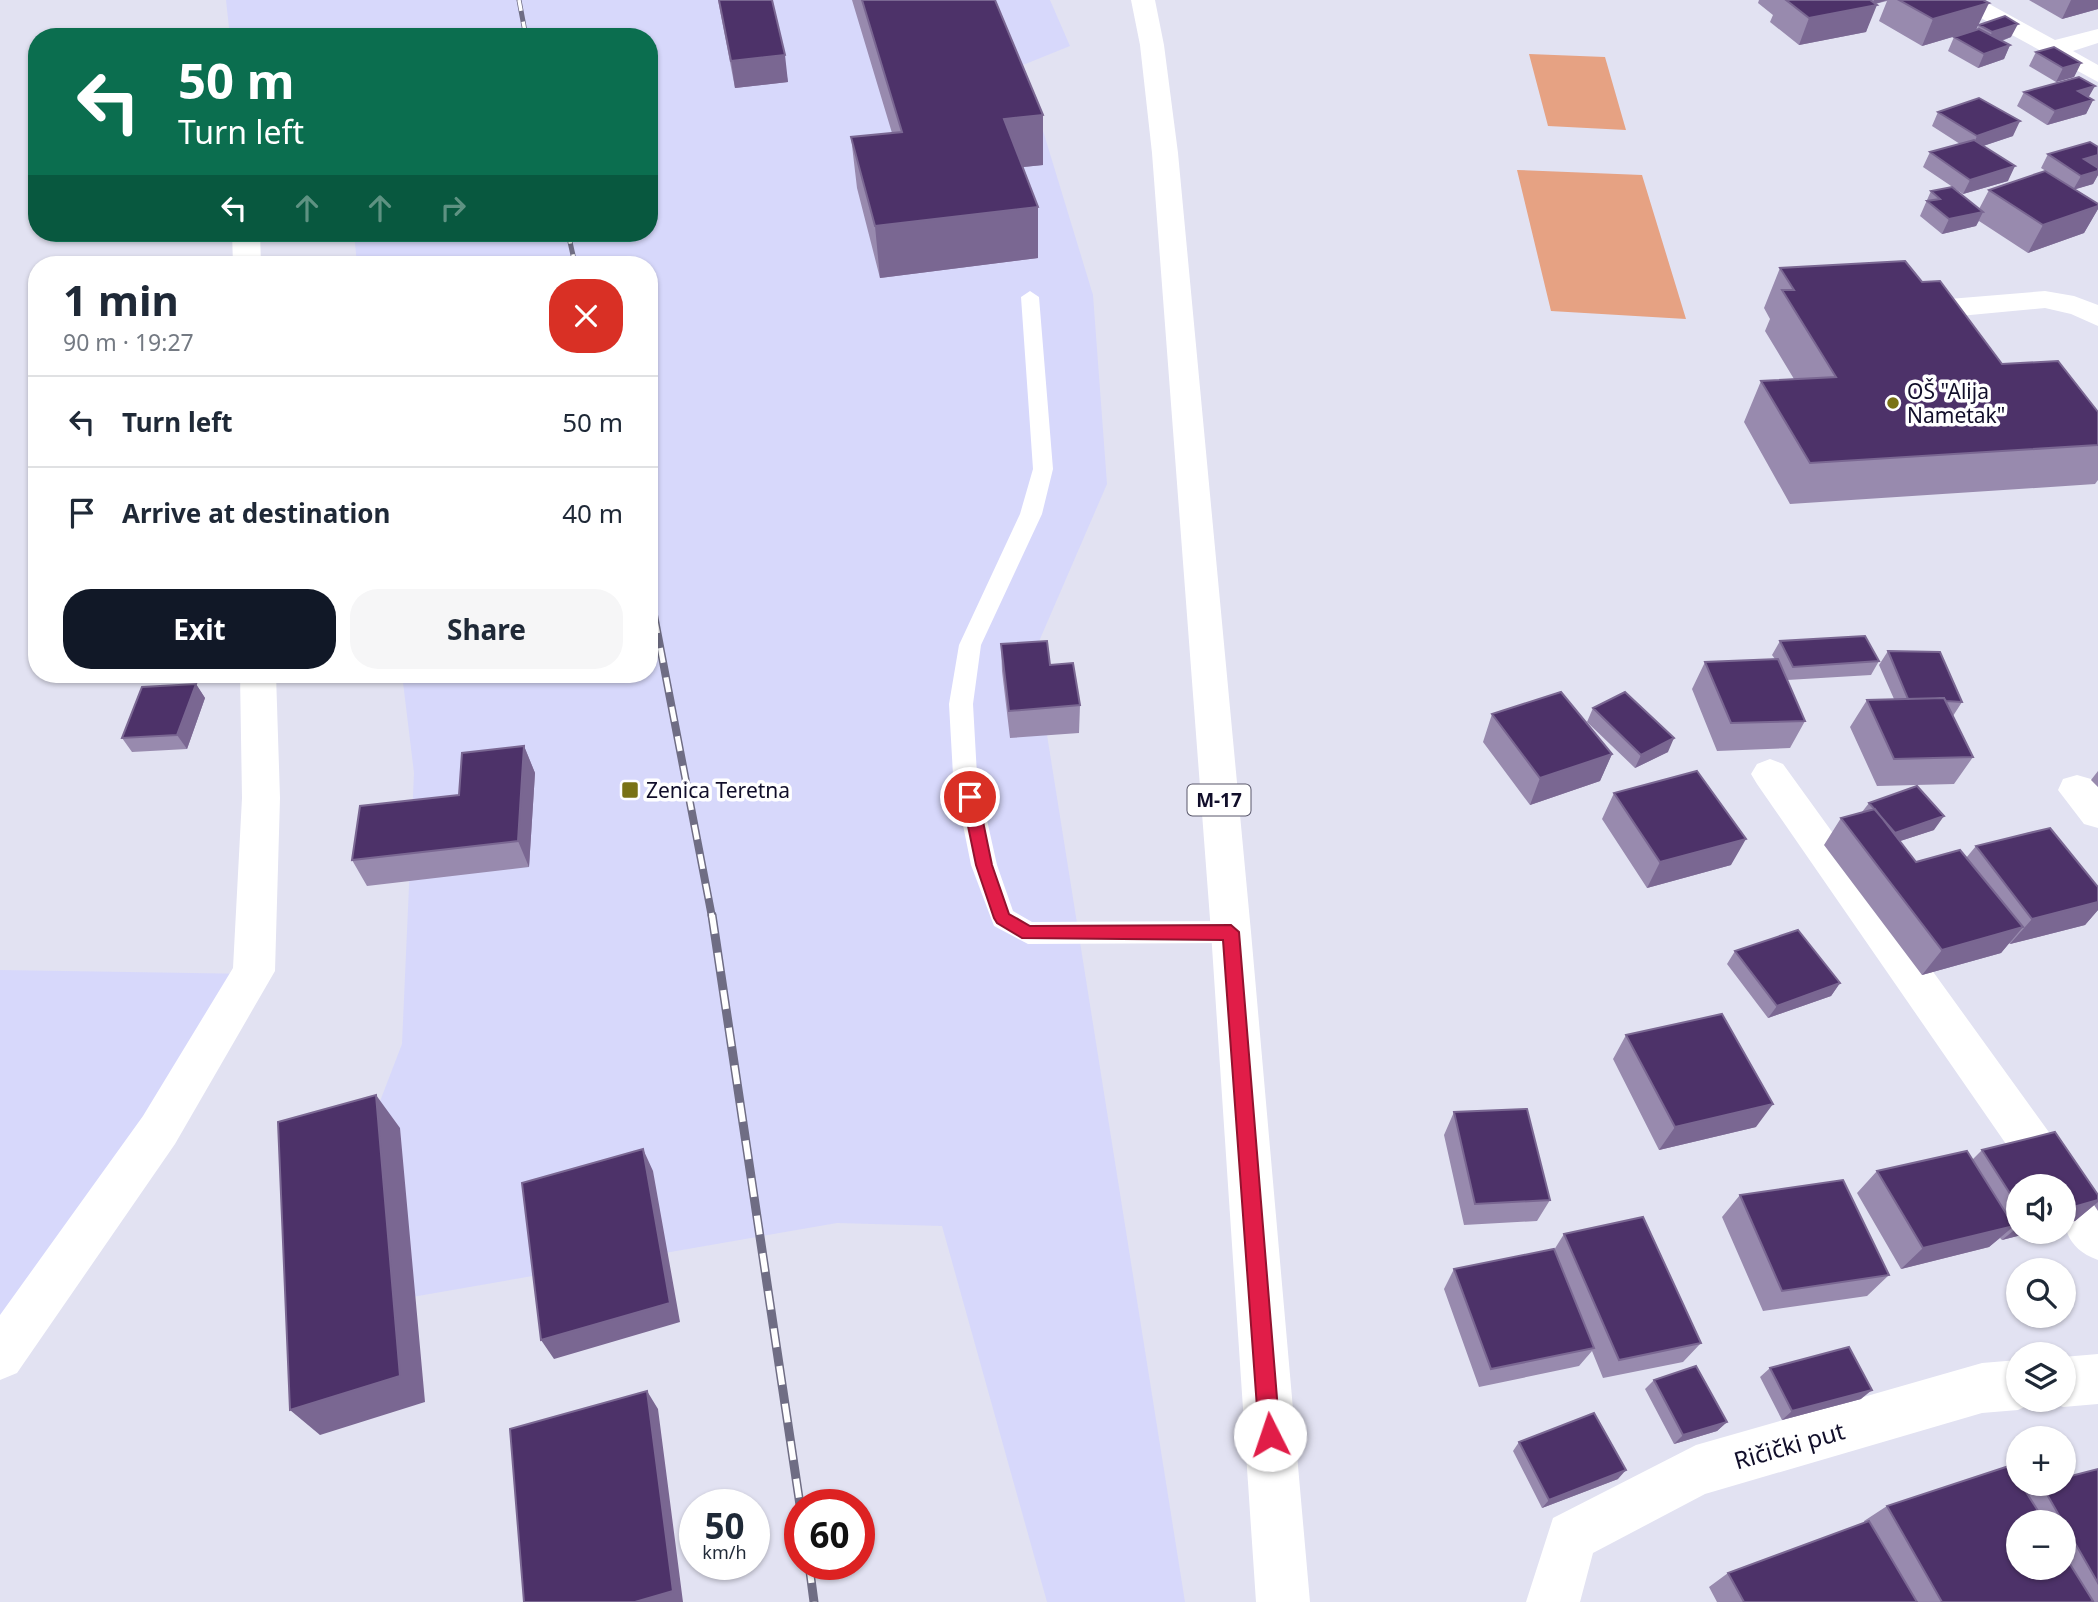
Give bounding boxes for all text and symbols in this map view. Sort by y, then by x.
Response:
text: 50 m [178,47,295,113]
icon: left [63,56,154,147]
text: Turn left [178,110,304,153]
icon: left [215,189,253,227]
icon: ahead [288,189,326,227]
icon: ahead [361,189,399,227]
icon: right [434,189,472,227]
text: 1 min [63,271,179,328]
button: close [549,279,623,353]
text: 90 m · 19:27 [63,326,194,358]
place label: OŠ "Alija Nametak" [1907,377,2005,429]
marker: OŠ "Alija Nametak" [1885,395,1901,411]
icon: left [63,403,101,441]
text: Turn left [122,404,233,440]
text: 50 m [562,404,623,440]
icon: arrive [63,494,101,532]
text: Arrive at destination [122,495,391,531]
text: 40 m [562,495,623,531]
button: Exit [63,589,336,669]
button: Share [350,589,623,669]
pin [940,767,1000,827]
place label: Zenica Teretna [646,776,790,804]
icon: arrive [951,778,989,816]
marker: Zenica Teretna [620,780,640,800]
road number: M-17 [1188,785,1250,816]
map controls [2006,1174,2076,1580]
button: sound [2006,1174,2076,1244]
button: search [2006,1258,2076,1328]
button: layers [2006,1342,2076,1412]
position arrow [1233,1398,1307,1472]
street label: Ričički put [1730,1413,1849,1477]
button: + [2006,1426,2076,1496]
speed limit sign: 60 [784,1489,875,1580]
text: 50 [704,1502,745,1549]
button: − [2006,1510,2076,1580]
text: km/h [702,1540,747,1564]

